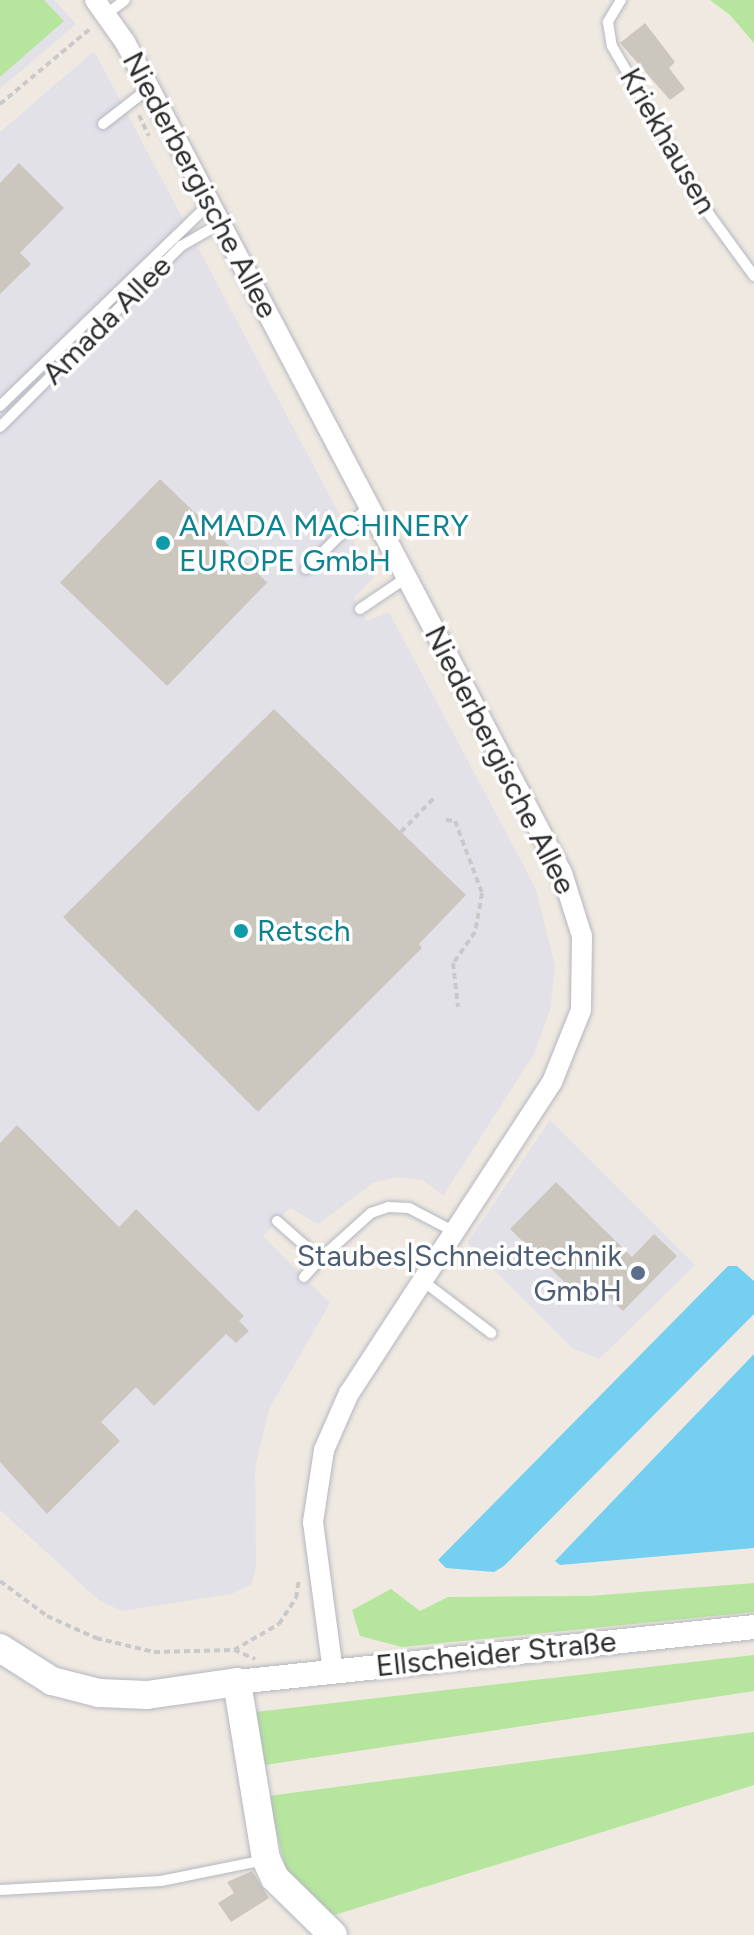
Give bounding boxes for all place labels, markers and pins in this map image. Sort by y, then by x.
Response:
place label: AMADA MACHINERY EUROPE GmbH [179,508,469,578]
marker: AMADA MACHINERY EUROPE GmbH [154,534,172,552]
place label: Retsch [257,913,350,949]
marker: Retsch [232,922,250,940]
place label: Staubes|Schneidtechnik GmbH [297,1238,622,1308]
marker: Staubes|Schneidtechnik GmbH [629,1264,647,1282]

